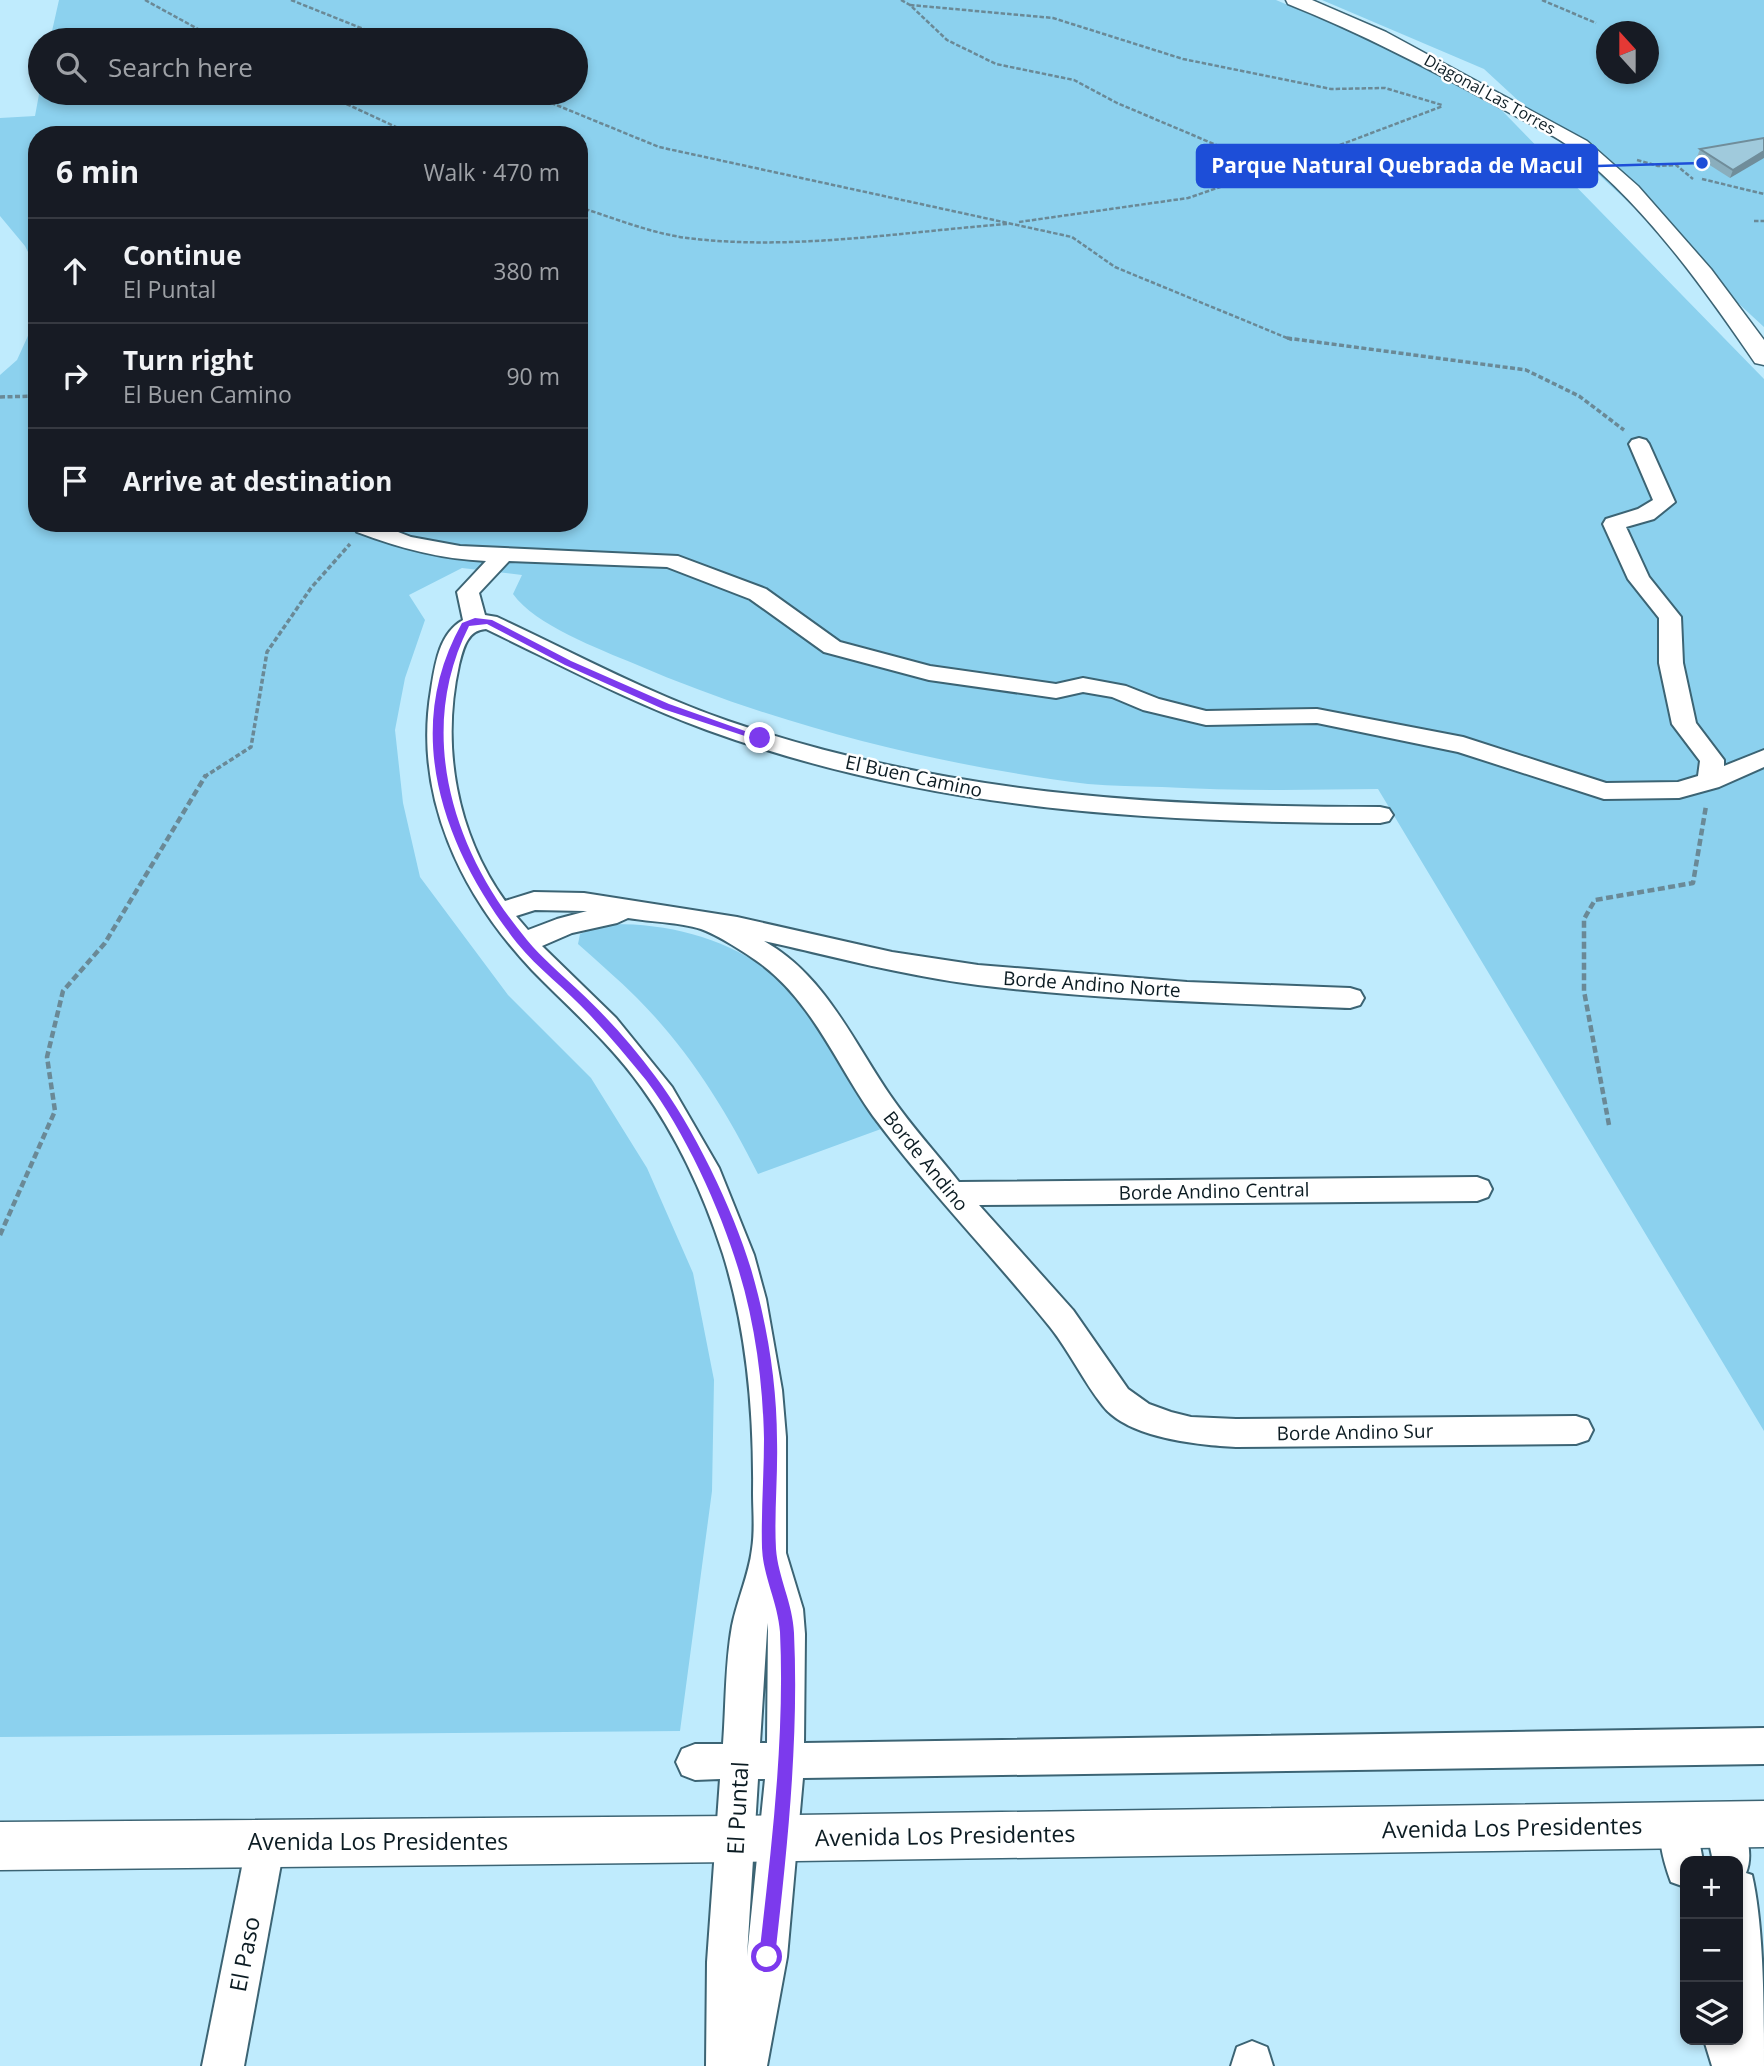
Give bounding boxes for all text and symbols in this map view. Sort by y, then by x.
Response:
north arrow [1596,21,1659,84]
search box [28,28,588,105]
icon: search [52,48,90,86]
text: Search here [108,49,253,85]
street label: Diagonal Las Torres [1420,49,1560,139]
callout: Parque Natural Quebrada de Macul [1197,145,1597,187]
text: 6 min [56,151,139,192]
text: Parque Natural Quebrada de Macul [1211,151,1583,179]
text: Walk · 470 m [423,156,560,188]
text: Continue [123,237,242,273]
icon: ahead [56,252,94,290]
text: 380 m [493,255,560,287]
text: El Puntal [123,273,216,305]
text: Turn right [123,342,254,378]
icon: right [56,357,94,395]
text: 90 m [506,360,560,392]
text: El Buen Camino [123,378,292,410]
icon: arrive [56,462,94,500]
text: Arrive at destination [123,463,392,499]
route end [744,722,775,753]
street label: El Buen Camino [843,749,985,803]
street label: Borde Andino Norte [1002,965,1182,1003]
street label: Borde Andino [878,1105,974,1217]
street label: Borde Andino Central [1118,1176,1310,1206]
street label: Borde Andino Sur [1276,1418,1434,1446]
street label: El Puntal [719,1761,755,1855]
street label: Avenida Los Presidentes [1381,1809,1643,1845]
street label: Avenida Los Presidentes [814,1817,1076,1853]
street label: Avenida Los Presidentes [248,1825,508,1857]
map controls [1680,1856,1743,2045]
button: + [1680,1856,1743,1919]
street label: El Paso [221,1914,267,1994]
button: − [1680,1919,1743,1982]
route start [751,1941,782,1972]
button: layers [1680,1982,1743,2045]

